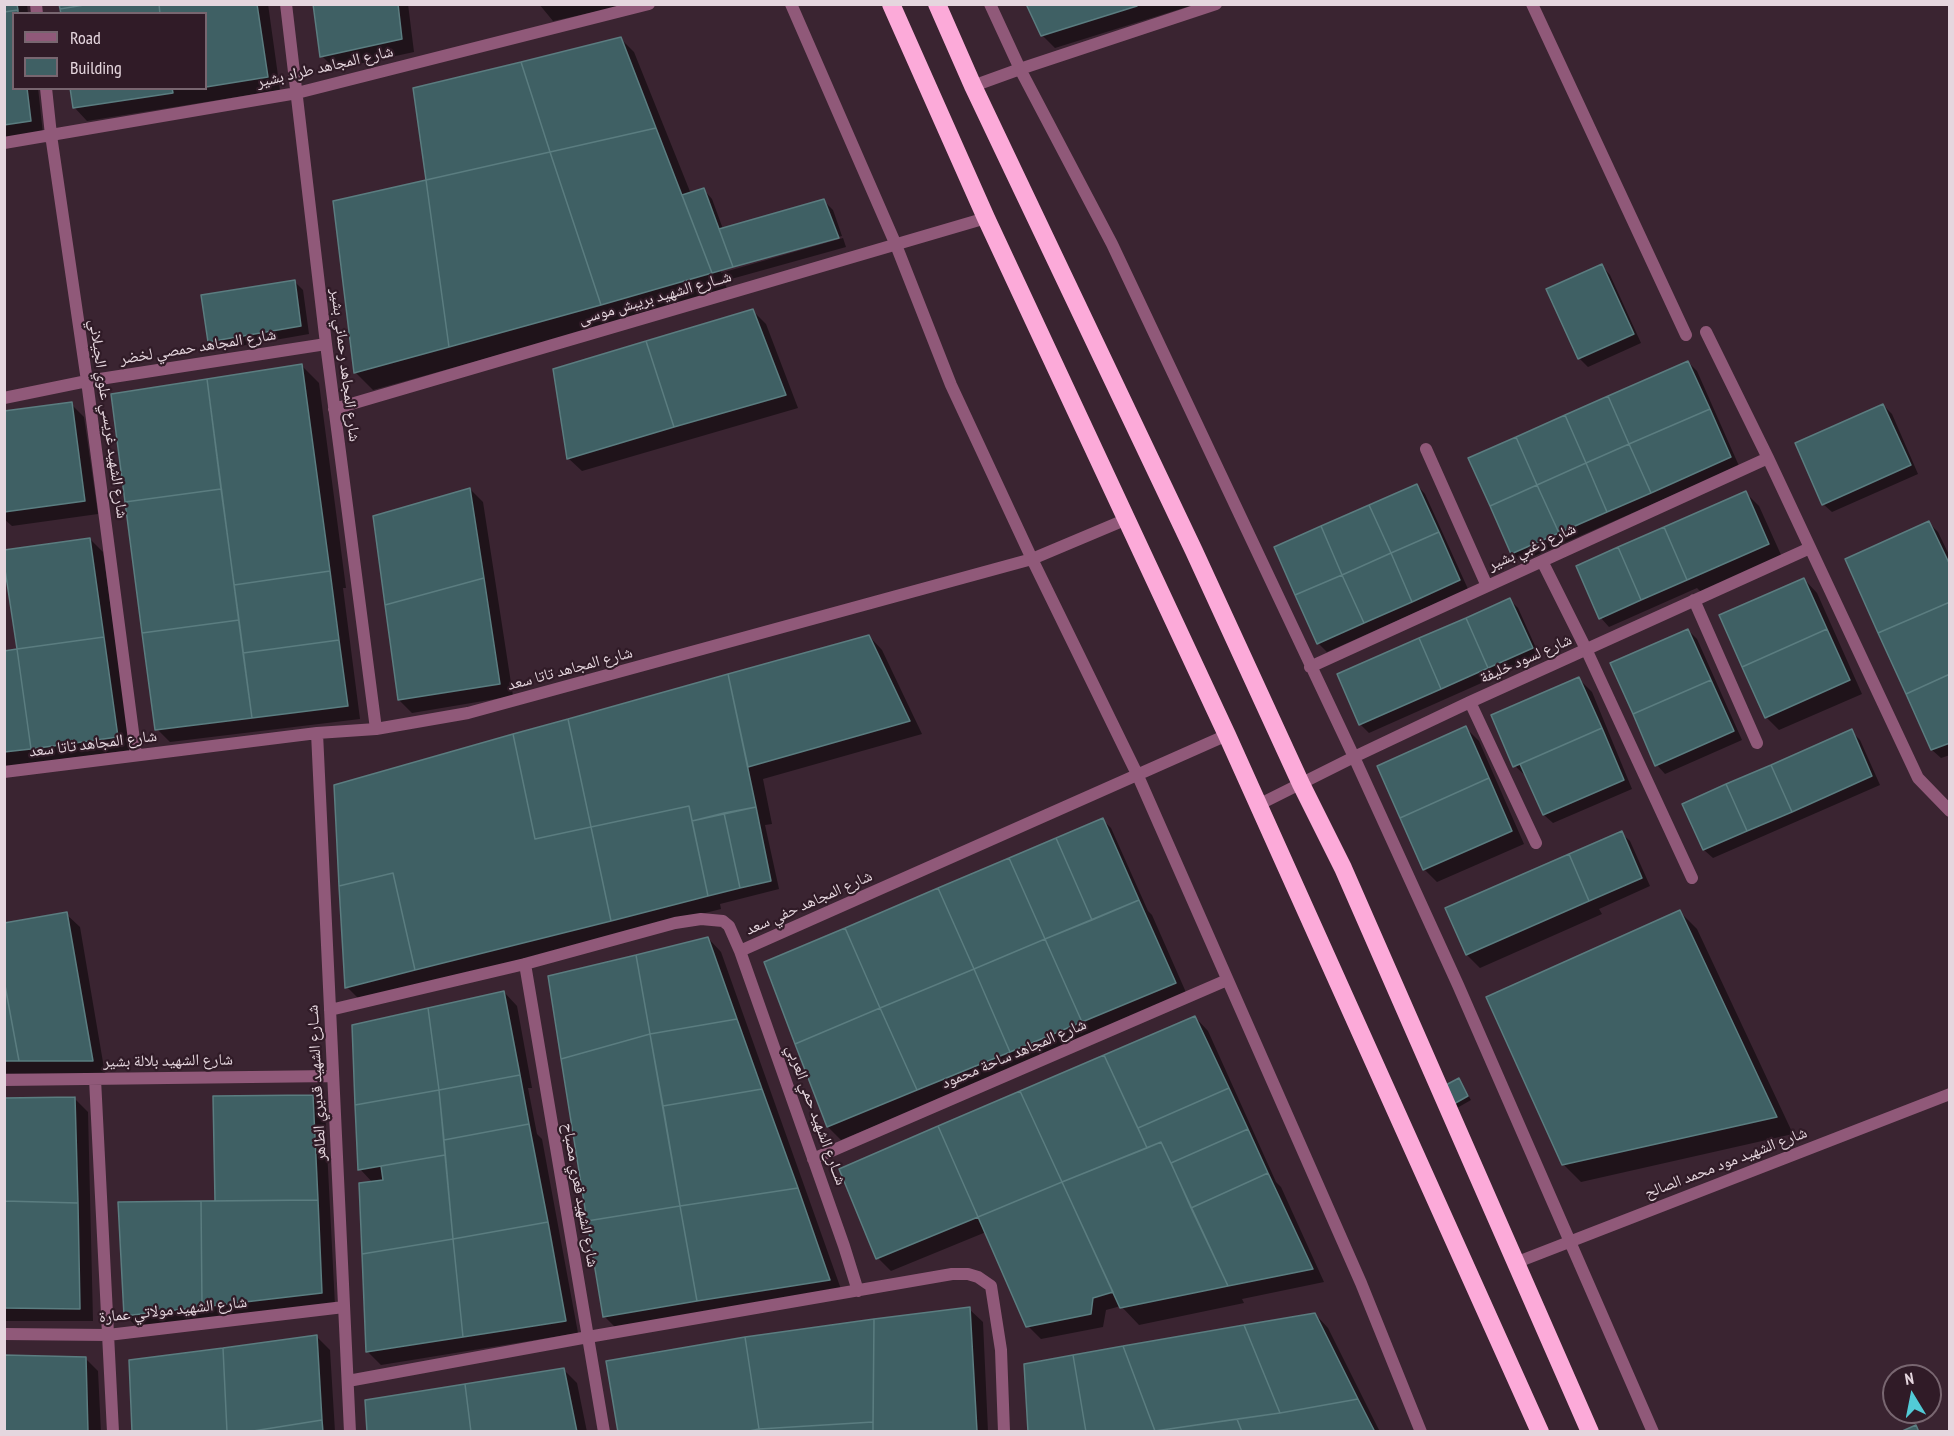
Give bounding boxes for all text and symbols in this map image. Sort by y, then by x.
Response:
legend [12,12,207,90]
text: Road [70,26,101,49]
street label: شارع المجاهد طراد بشير [255,42,395,92]
text: Building [70,56,122,79]
street label: شــارع الشهيد بريبش موسى [576,267,734,329]
street label: شارع المجاهد رحماني بشير [326,287,364,443]
street label: شارع الشهيد غريسي علوي الجيلاني [85,318,131,520]
street label: شارع المجاهد حمصي لخضر [118,325,278,369]
street label: شارع زغبي بشير [1485,519,1579,575]
street label: شارع لسود خليفة [1477,630,1575,688]
street label: شارع المجاهد تاتا سعد [505,643,635,695]
street label: شارع المجاهد تاتا سعد [28,727,158,761]
street label: شارع المجاهد حفي سعد [743,866,875,940]
street label: شــارع الشهيد قديري الطاهر [303,1004,331,1162]
street label: شارع المجاهد ساحة محمود [939,1015,1089,1093]
street label: شــارع الشهيد حمي العربي [782,1042,850,1188]
street label: شارع الشهيد بلالة بشير [103,1050,233,1072]
street label: شارع الشهيد قعري مصباح [558,1121,602,1269]
street label: شارع الشهيد مود محمد الصالح [1642,1123,1810,1203]
street label: شارع الشهيد مولاتي عمارة [98,1293,248,1327]
north arrow [1882,1364,1942,1424]
text: N [1903,1368,1915,1389]

